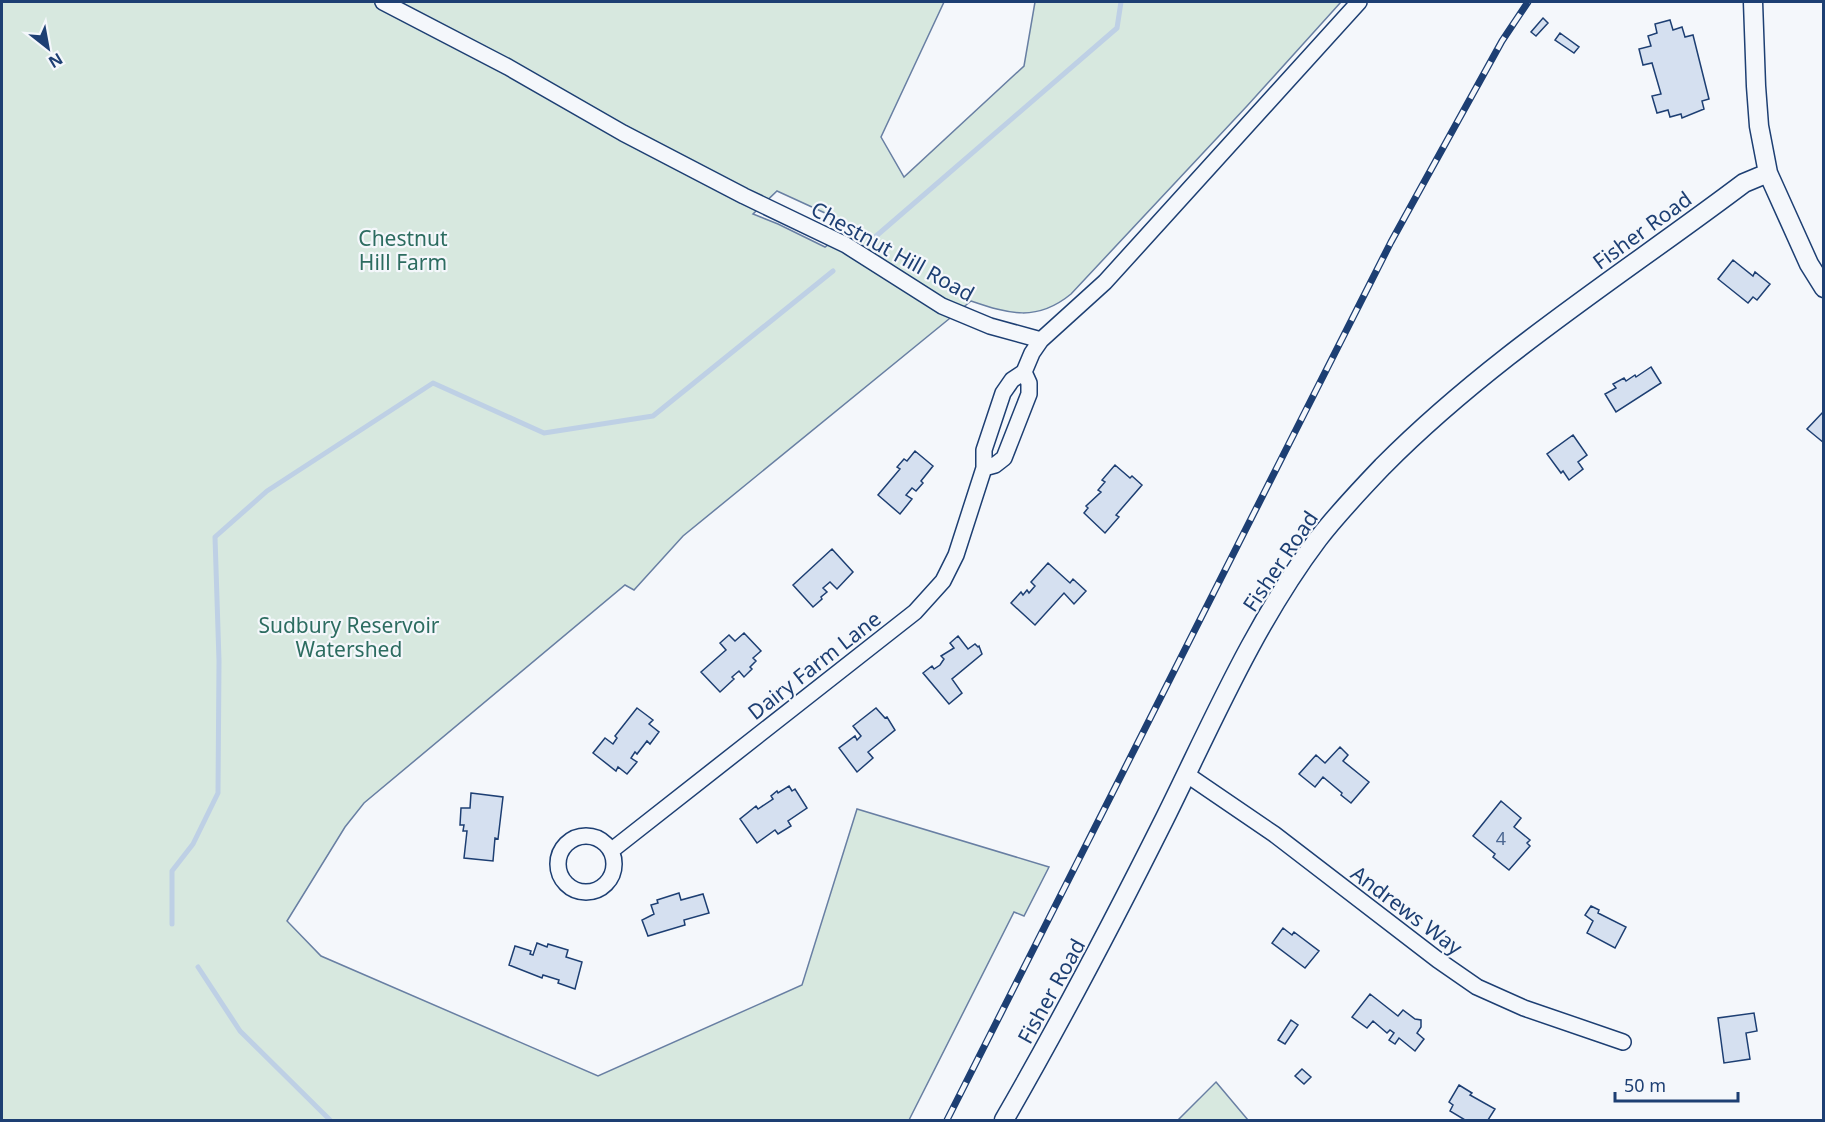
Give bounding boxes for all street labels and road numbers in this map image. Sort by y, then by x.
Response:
street label: Fisher Road [1587,185,1697,275]
street label: Chestnut Hill Road [806,195,980,307]
street label: Fisher Road [1236,505,1324,617]
street label: Dairy Farm Lane [742,604,886,726]
street label: Andrews Way [1346,859,1469,961]
street label: Fisher Road [1011,934,1091,1048]

